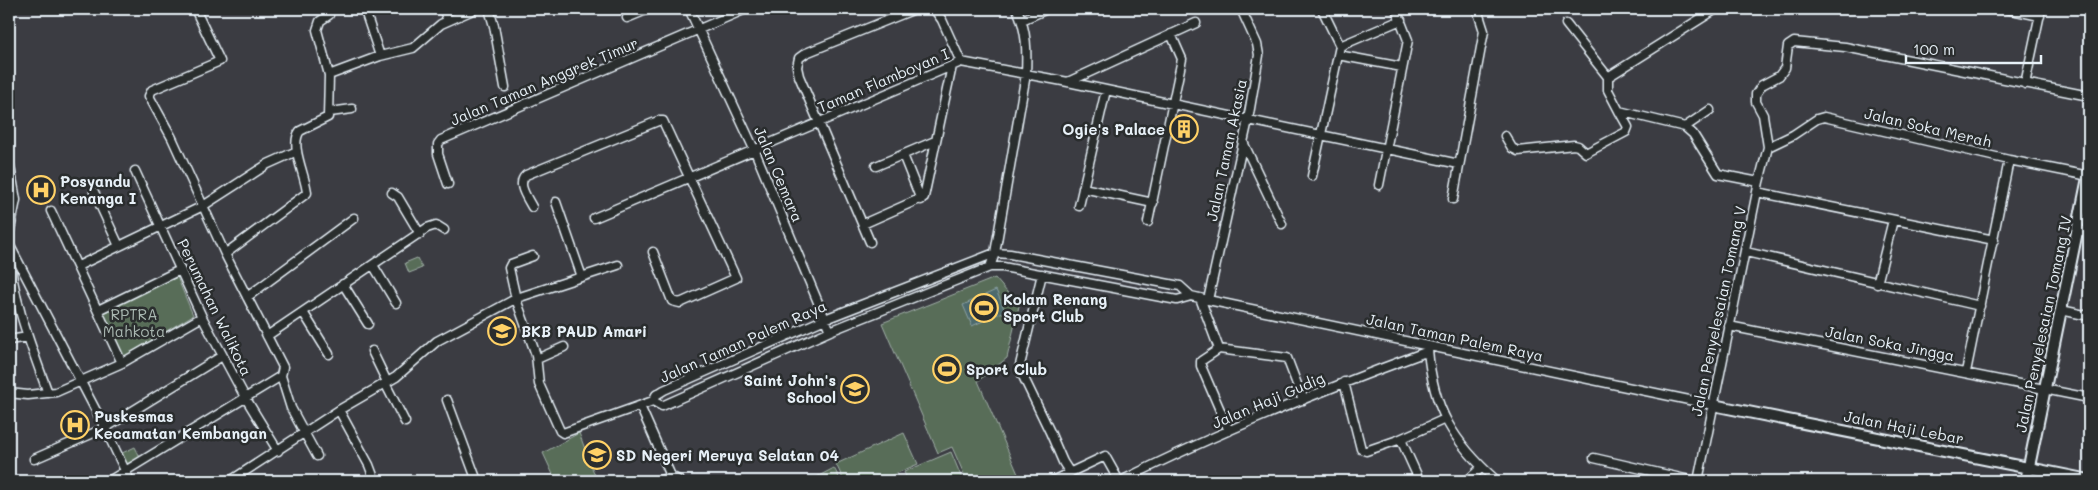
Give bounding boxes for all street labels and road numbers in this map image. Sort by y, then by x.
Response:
street label: Jalan Taman Anggrek Timur [447,32,641,130]
street label: Taman Flamboyan I [814,43,952,117]
street label: Jalan Taman Akasia [1201,77,1251,223]
street label: Jalan Soka Merah [1863,103,1993,151]
street label: Jalan Cemara [750,123,808,225]
street label: Jalan Penyelesaian Tomang V [1686,204,1750,418]
street label: Jalan Penyelesaian Tomang IV [2010,214,2076,434]
street label: Perumahan Walikota [173,235,257,379]
street label: Jalan Taman Palem Raya [657,295,829,387]
street label: Jalan Taman Palem Raya [1365,308,1545,366]
street label: Jalan Soka Jingga [1824,321,1956,365]
street label: Jalan Haji Gudig [1209,367,1328,433]
street label: Jalan Haji Lebar [1842,406,1966,448]

